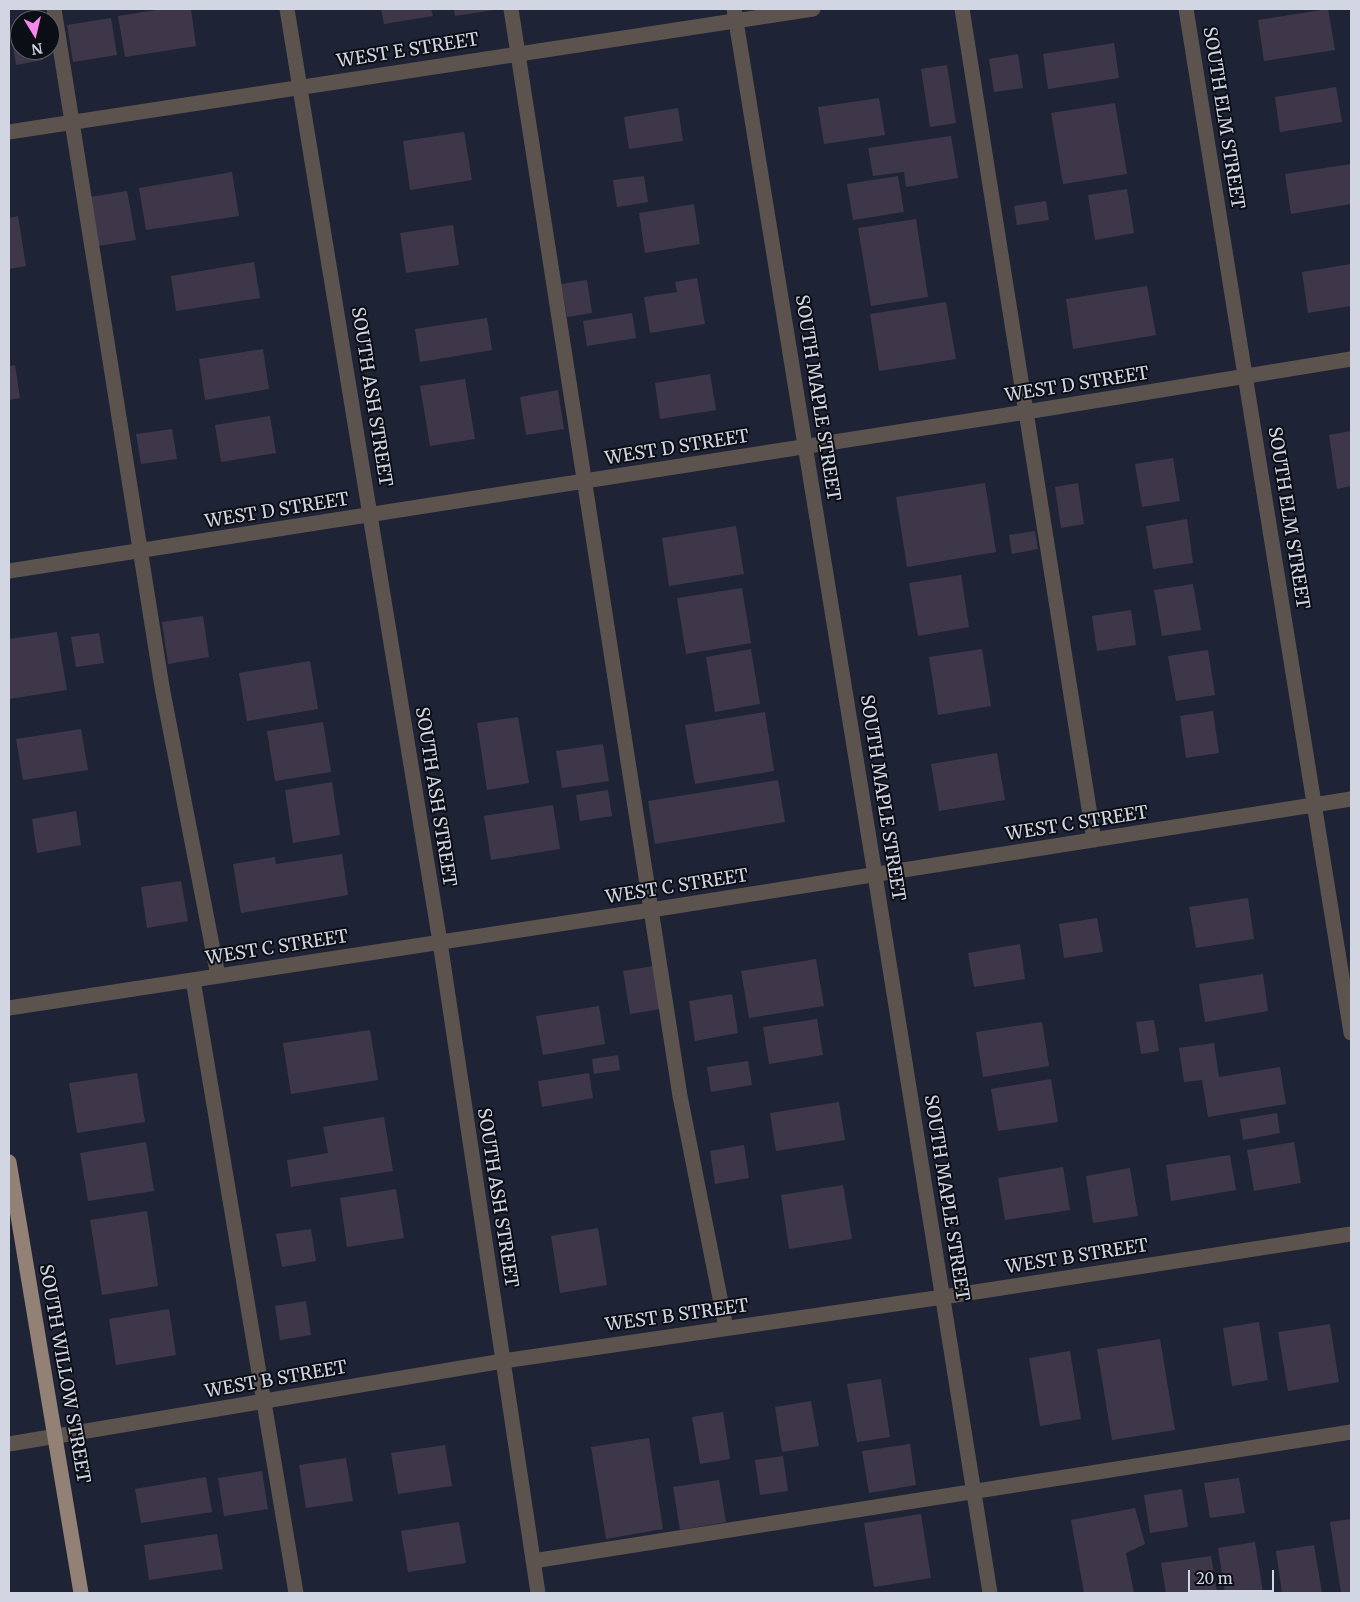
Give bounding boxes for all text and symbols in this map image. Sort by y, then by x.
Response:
north arrow [10,10,60,60]
street label: SOUTH ELM STREET [1198,25,1248,211]
street label: WEST E STREET [335,29,481,73]
text: N [30,39,44,59]
street label: SOUTH MAPLE STREET [790,293,844,503]
street label: SOUTH ASH STREET [346,306,396,488]
street label: WEST D STREET [1003,363,1151,407]
street label: SOUTH ELM STREET [1263,425,1313,611]
street label: WEST D STREET [603,426,751,470]
street label: WEST D STREET [203,489,351,533]
street label: SOUTH MAPLE STREET [855,693,909,903]
street label: SOUTH ASH STREET [410,706,460,888]
street label: WEST C STREET [1004,802,1150,846]
street label: WEST C STREET [604,865,750,909]
street label: WEST C STREET [204,926,350,970]
street label: SOUTH MAPLE STREET [919,1093,973,1303]
street label: SOUTH ASH STREET [472,1107,522,1289]
street label: WEST B STREET [1004,1235,1150,1279]
street label: SOUTH WILLOW STREET [34,1263,94,1485]
street label: WEST B STREET [604,1295,750,1337]
street label: WEST B STREET [203,1357,349,1403]
scale bar [1190,1560,1276,1592]
text: 20 m [1196,1569,1233,1588]

